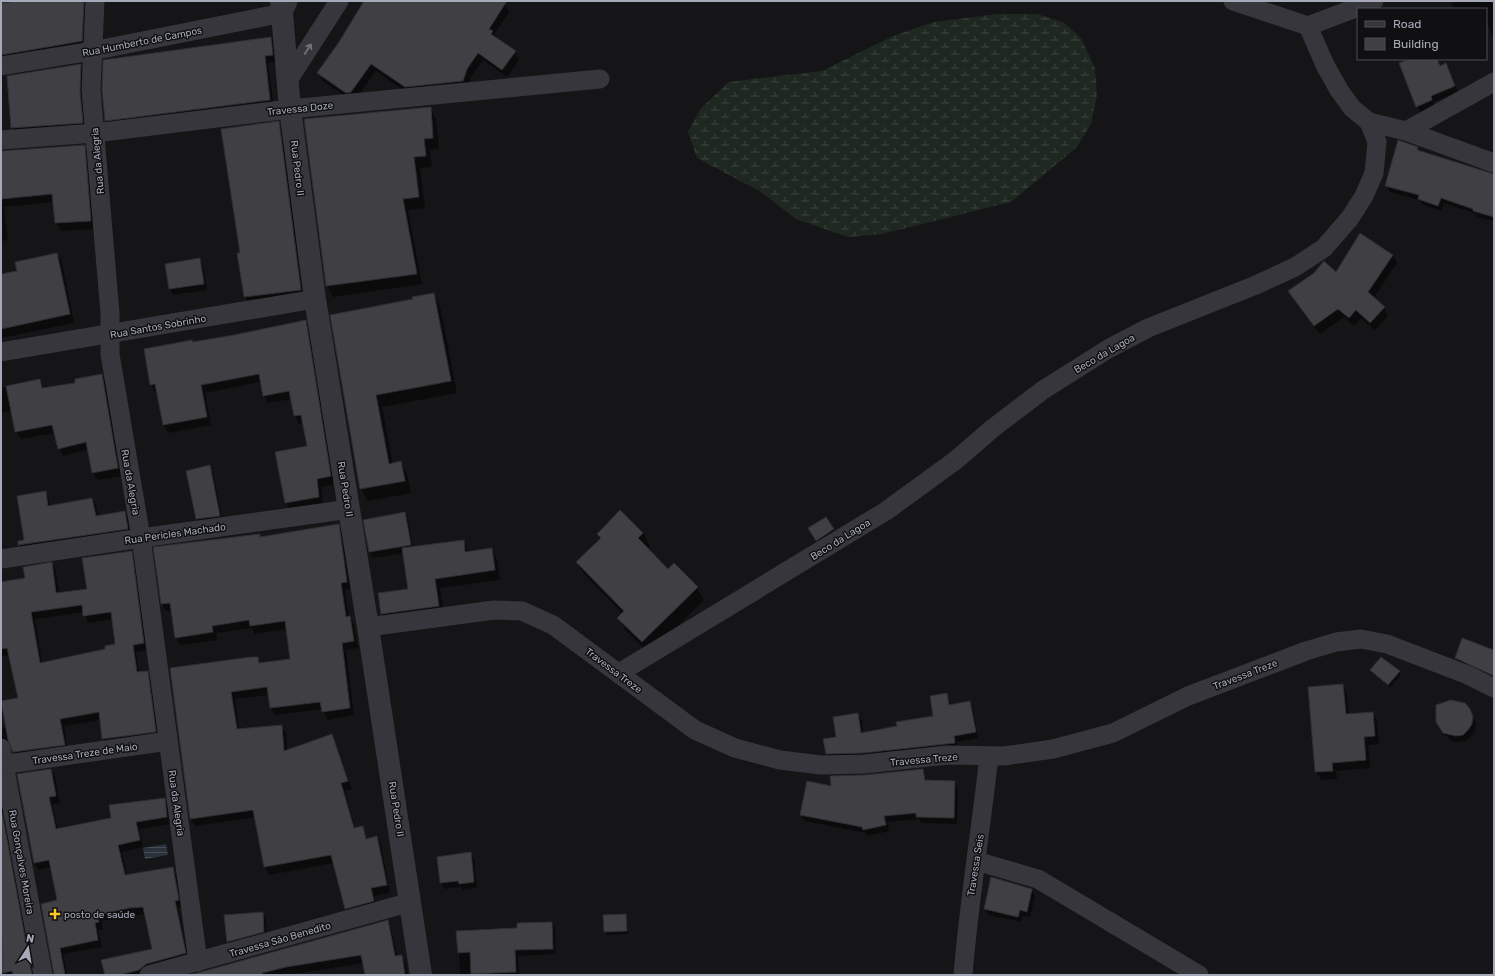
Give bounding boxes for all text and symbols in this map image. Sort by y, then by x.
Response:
legend [1357,8,1487,60]
text: Road [1393,17,1421,31]
street label: Rua Humberto de Campos [81,24,203,60]
text: Building [1393,37,1439,51]
one-way arrow [305,43,313,55]
street label: Travessa Doze [266,100,334,118]
street label: Rua da Alegria [89,127,107,195]
street label: Rua Pedro II [288,140,306,197]
street label: Rua Santos Sobrinho [109,313,207,341]
street label: Beco da Lagoa [1072,332,1137,376]
street label: Rua da Alegria [118,448,142,516]
street label: Rua Pedro II [335,461,355,518]
street label: Beco da Lagoa [808,517,873,563]
street label: Rua Pericles Machado [124,521,227,547]
street label: Travessa Treze [583,646,644,696]
street label: Travessa Treze [1212,657,1280,693]
street label: Travessa Treze de Maio [32,741,139,767]
street label: Travessa Treze [890,751,959,769]
street label: Rua da Alegria [165,769,187,837]
street label: Rua Pedro II [386,781,406,838]
street label: Rua Gonçalves Moreira [6,809,36,915]
street label: Travessa Seis [965,833,987,897]
marker: posto de saúde [49,908,61,920]
place label: posto de saúde [64,909,135,921]
street label: Travessa São Benedito [228,920,333,960]
north arrow [8,928,48,968]
text: N [25,932,35,946]

